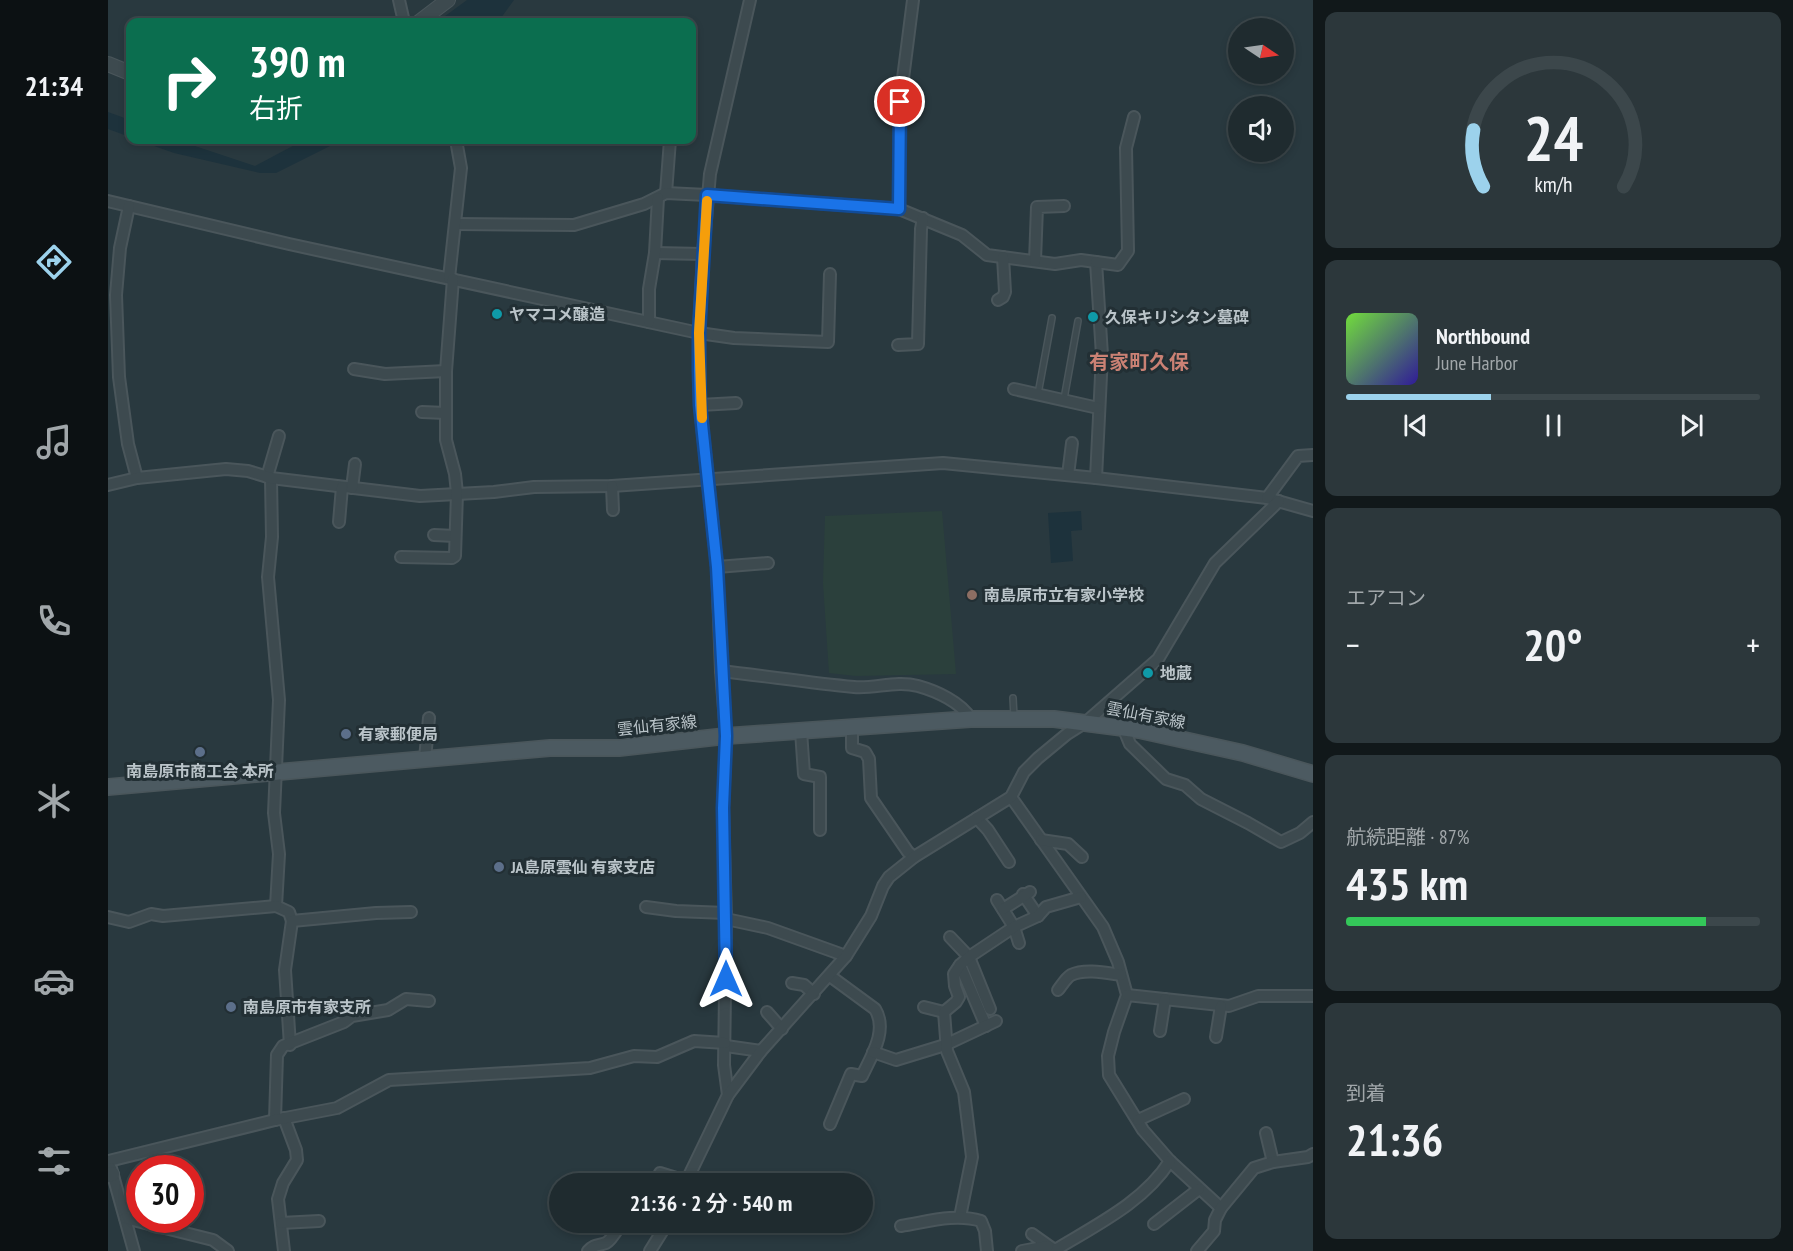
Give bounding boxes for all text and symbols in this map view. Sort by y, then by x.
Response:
north arrow [1228,18,1294,84]
map controls [1228,18,1294,162]
text: 390 m [249,34,346,89]
icon: right [150,42,228,120]
text: 21:34 [25,69,83,103]
pin [874,76,925,127]
icon: arrive [883,85,916,118]
text: 右折 [249,91,303,125]
button: sound [1228,96,1294,162]
text: 24 [1523,97,1583,178]
text: km/h [1534,170,1572,198]
icon: directions [33,241,75,283]
place label: ヤマコメ醸造 [509,304,605,324]
marker: ヤマコメ醸造 [490,307,504,321]
place label: 久保キリシタン墓碑 [1105,307,1249,327]
marker: 久保キリシタン墓碑 [1086,310,1100,324]
text: Northbound [1436,322,1530,350]
district label: 有家町久保 [1089,349,1189,375]
text: June Harbor [1436,350,1518,376]
icon: previous [1399,409,1432,442]
icon: pause [1537,409,1570,442]
icon: next [1675,409,1708,442]
icon: music [33,421,75,463]
place label: 南島原市立有家小学校 [984,585,1144,605]
text: エアコン [1346,585,1426,611]
marker: 南島原市立有家小学校 [965,588,979,602]
icon: phone [33,600,75,642]
text: 20° [1523,615,1583,673]
text: − [1346,623,1360,666]
text: + [1746,623,1760,666]
place label: 地蔵 [1160,663,1192,683]
marker: 地蔵 [1141,666,1155,680]
street label: 雲仙有家線 [1105,698,1187,732]
street label: 雲仙有家線 [616,711,698,739]
place label: 有家郵便局 [358,724,438,744]
marker: 有家郵便局 [339,727,353,741]
marker: 南島原市商工会 本所 [193,745,207,759]
place label: 南島原市商工会 本所 [126,761,274,781]
icon: climate [33,780,75,822]
text: 航続距離 · 87% [1346,824,1469,850]
text: 435 km [1346,854,1468,912]
place label: JA島原雲仙 有家支店 [510,857,655,877]
marker: JA島原雲仙 有家支店 [492,860,506,874]
position arrow [694,947,758,1011]
icon: car [33,960,75,1002]
place label: 南島原市有家支所 [243,997,371,1017]
marker: 南島原市有家支所 [224,1000,238,1014]
text: 到着 [1346,1080,1386,1106]
text: 21:36 [1346,1110,1443,1168]
icon: filters [33,1140,75,1182]
speed limit sign: 30 [126,1155,204,1233]
text: 21:36 · 2 分 · 540 m [630,1189,792,1217]

